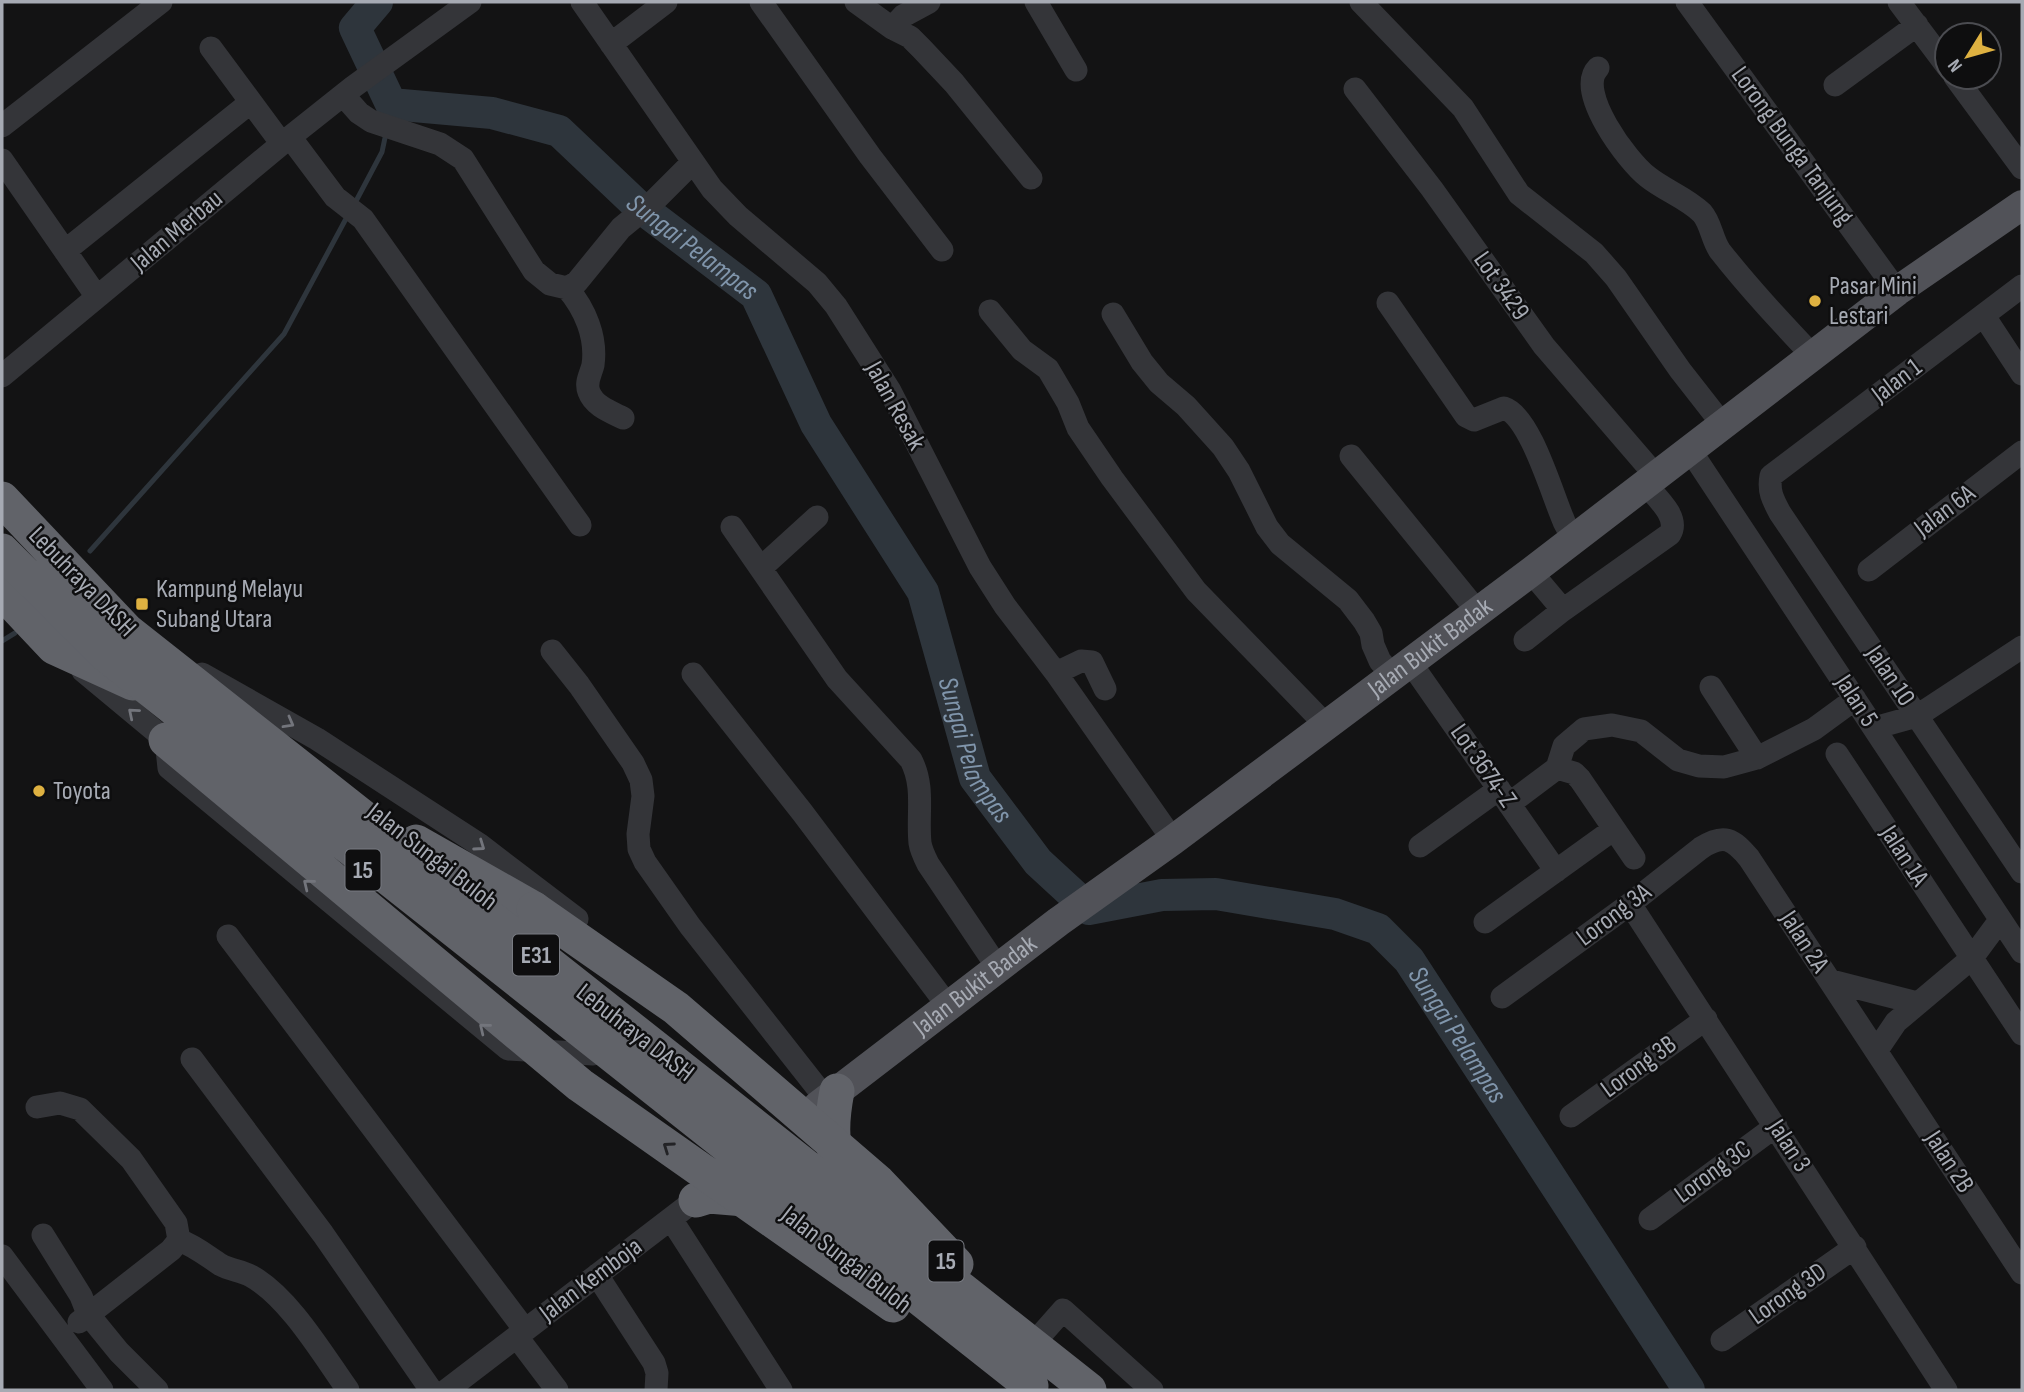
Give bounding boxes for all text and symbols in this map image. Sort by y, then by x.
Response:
north arrow [1933,21,2003,91]
text: N [1943,54,1968,76]
street label: Lorong Bunga Tanjung [1724,61,1860,231]
street label: Jalan Merbau [124,184,229,279]
water label: Sungai Pelampas [619,187,765,307]
street label: Lot 3429 [1466,246,1536,326]
place label: Pasar Mini Lestari [1829,271,1917,332]
marker: Pasar Mini Lestari [1807,293,1823,309]
street label: Jalan 1 [1865,352,1928,410]
street label: Jalan Resak [857,355,932,456]
street label: Jalan 6A [1908,478,1982,544]
street label: Lebuhraya DASH [22,520,142,644]
place label: Kampung Melayu Subang Utara [156,574,303,635]
street label: Jalan Bukit Badak [1361,591,1499,705]
marker: Kampung Melayu Subang Utara [134,596,150,612]
street label: Jalan 10 [1858,639,1921,712]
street label: Jalan 5 [1827,668,1884,733]
water label: Sungai Pelampas [931,673,1019,830]
one-way arrow [128,709,141,721]
one-way arrow [282,715,294,728]
street label: Lot 3674-Z [1443,718,1523,814]
place label: Toyota [53,776,111,807]
marker: Toyota [31,783,47,799]
street label: Jalan Sungai Buloh [360,796,503,917]
street label: Jalan 1A [1872,819,1935,893]
one-way arrow [472,838,485,850]
road number: 15 [346,850,380,890]
street label: Lorong 3A [1570,876,1658,953]
one-way arrow [303,880,316,892]
street label: Jalan 2A [1772,904,1836,979]
street label: Jalan Bukit Badak [906,928,1043,1043]
road number: E31 [513,934,559,975]
water label: Sungai Pelampas [1401,960,1514,1109]
street label: Lebuhraya DASH [570,977,700,1089]
one-way arrow [479,1024,491,1037]
street label: Lorong 3B [1595,1029,1683,1105]
street label: Jalan 3 [1760,1113,1817,1178]
street label: Jalan 2B [1917,1124,1980,1199]
street label: Lorong 3C [1669,1134,1757,1210]
one-way arrow [663,1143,676,1155]
street label: Jalan Sungai Buloh [774,1199,917,1320]
street label: Jalan Kemboja [533,1231,648,1329]
road number: 15 [928,1240,964,1282]
street label: Lorong 3D [1743,1256,1833,1332]

